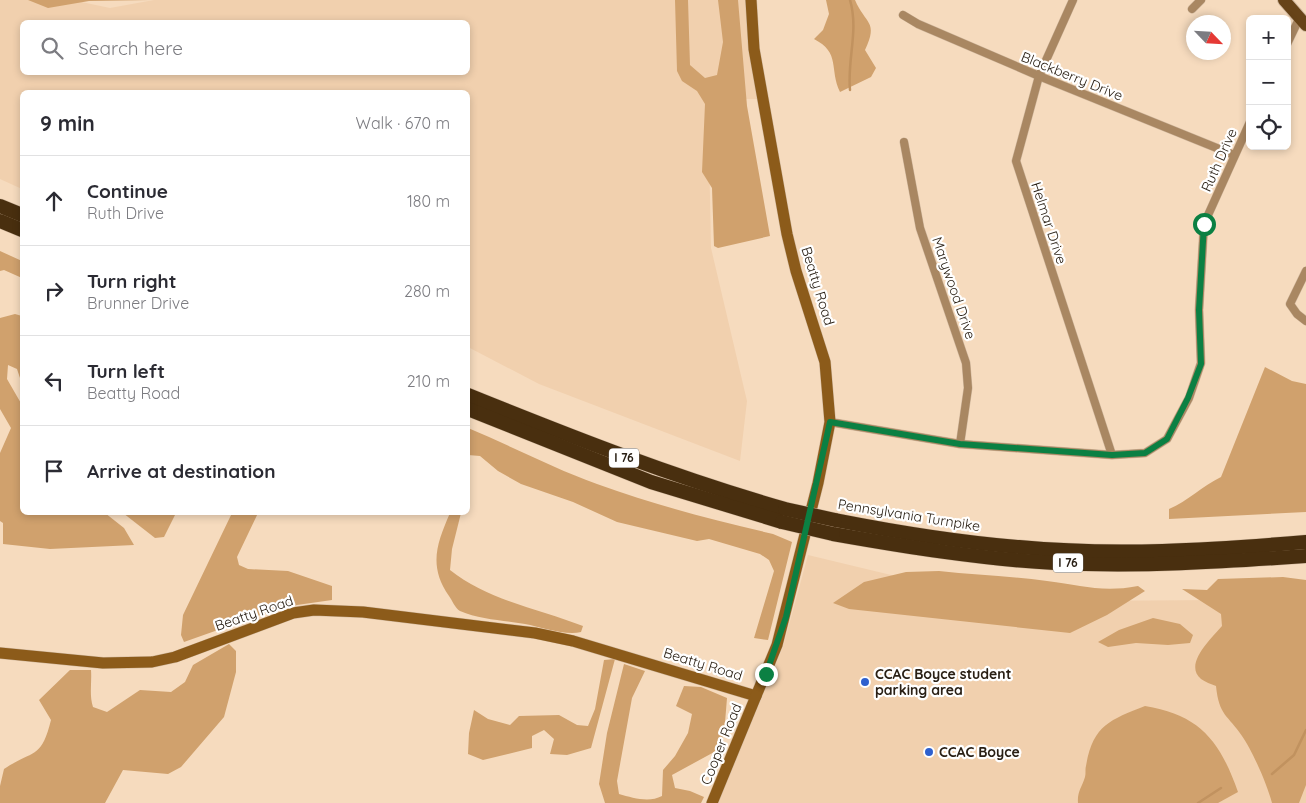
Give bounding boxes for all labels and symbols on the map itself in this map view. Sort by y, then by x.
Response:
north arrow [1186,15,1231,60]
street label: Blackberry Drive [1019,47,1126,105]
street label: Ruth Drive [1197,125,1241,194]
street label: Helmar Drive [1027,180,1071,266]
route start [1193,213,1216,236]
street label: Marywood Drive [928,235,980,342]
street label: Beatty Road [797,244,839,328]
road number: I 76 [609,448,639,468]
street label: Pennsylvania Turnpike [837,495,981,535]
road number: I 76 [1053,554,1083,572]
street label: Beatty Road [213,591,295,635]
street label: Beatty Road [661,643,745,685]
route end [755,663,778,686]
place label: CCAC Boyce student parking area [875,665,1012,699]
marker: CCAC Boyce student parking area [859,676,871,688]
street label: Cooper Road [696,701,746,787]
place label: CCAC Boyce [939,743,1020,761]
marker: CCAC Boyce [923,746,935,758]

